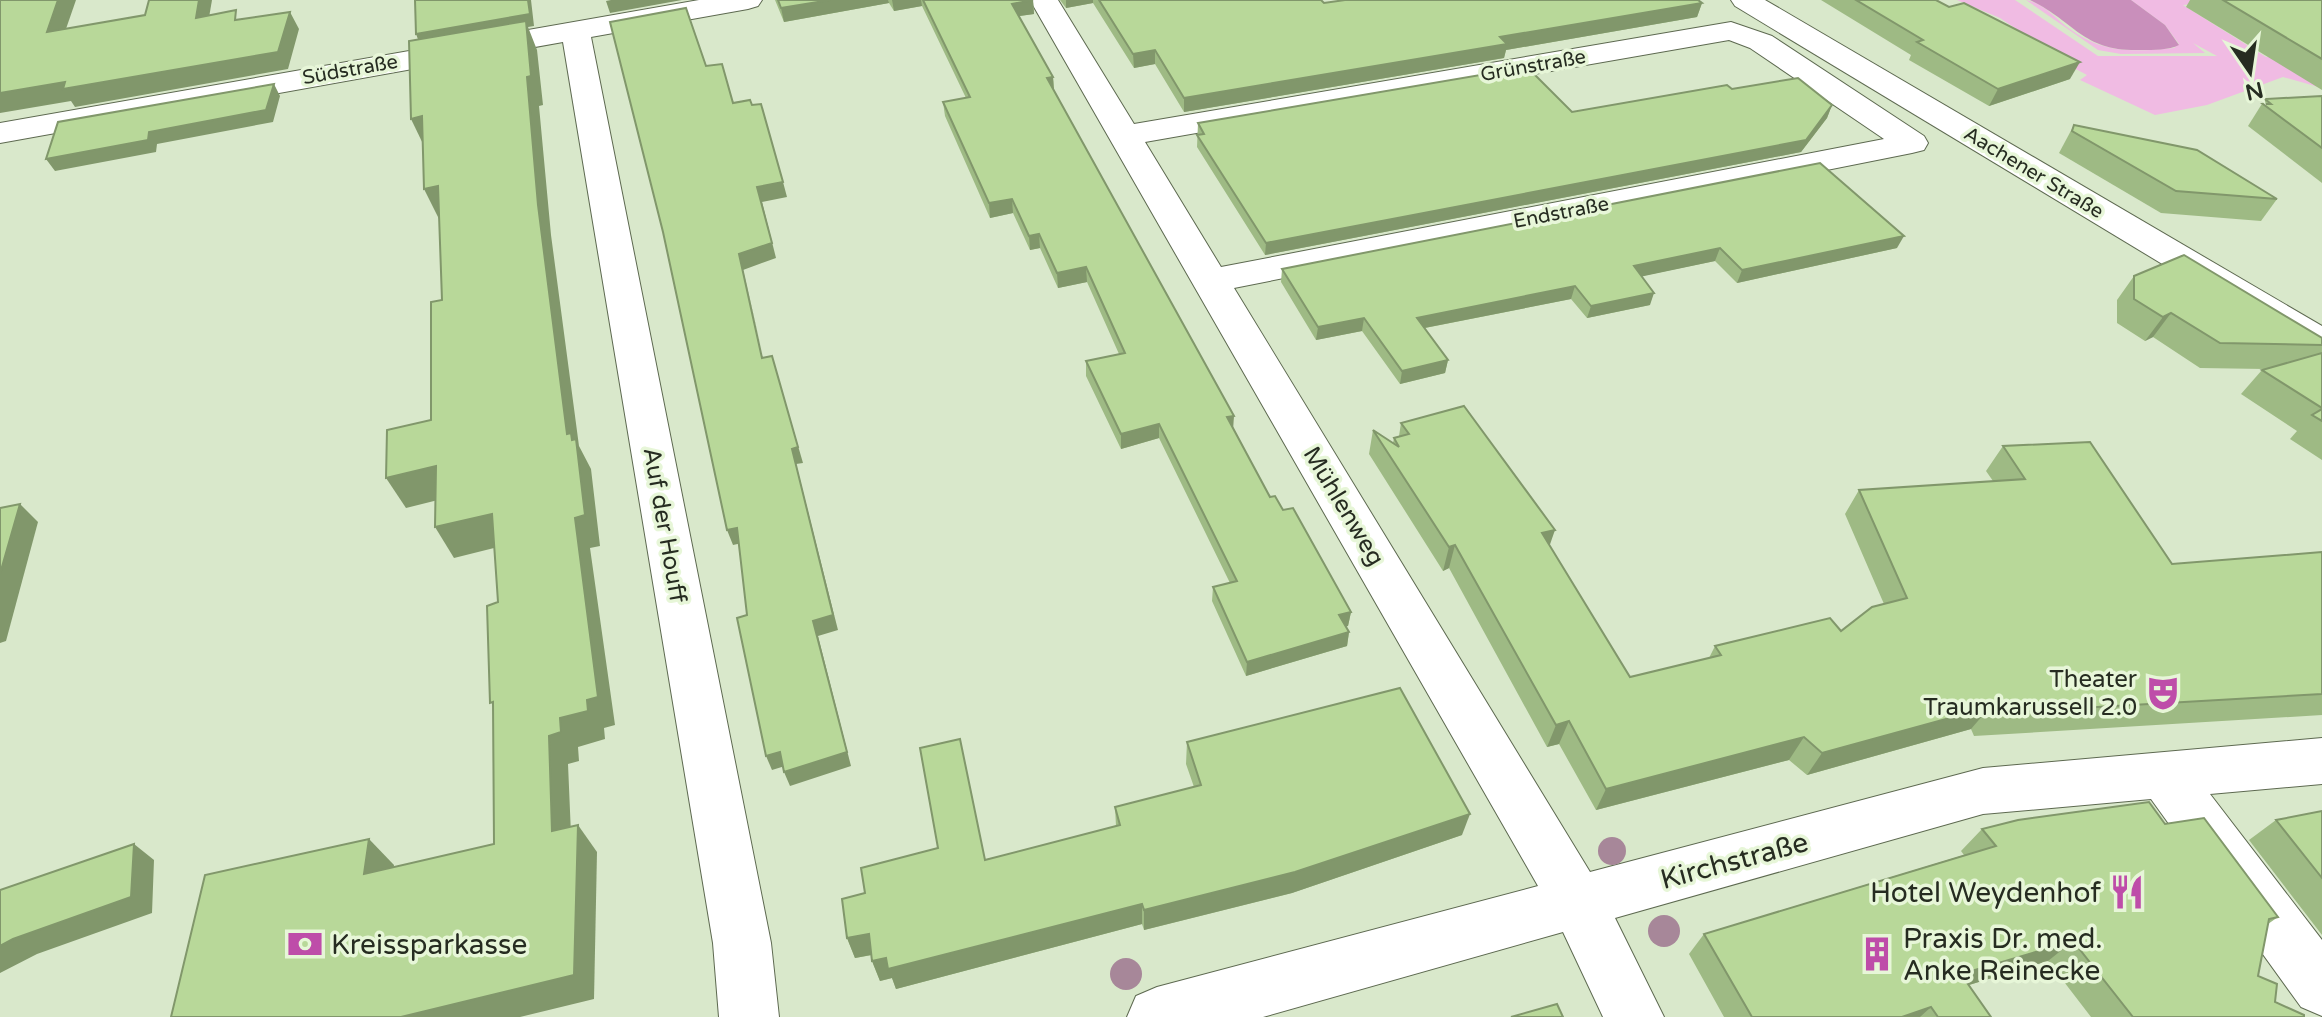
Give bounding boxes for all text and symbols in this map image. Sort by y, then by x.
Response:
north arrow [2210,32,2290,112]
street label: Grünstraße [1479,45,1588,87]
street label: Südstraße [301,50,400,90]
text: N [2243,76,2266,105]
street label: Aachener Straße [1959,122,2108,224]
street label: Endstraße [1511,192,1611,234]
street label: Mühlenweg [1297,442,1390,571]
street label: Auf der Houff [637,445,693,605]
place label: Theater Traumkarussell 2.0 [1923,665,2138,722]
theatre icon: Theater Traumkarussell 2.0 [2144,674,2182,712]
street label: Kirchstraße [1657,825,1812,897]
restaurant icon: Hotel Weydenhof [2108,873,2146,911]
place label: Hotel Weydenhof [1870,876,2101,910]
place label: Praxis Dr. med. Anke Reinecke [1903,922,2103,988]
bank icon: Kreissparkasse [286,925,324,963]
place label: Kreissparkasse [331,928,527,962]
building icon: Praxis Dr. med. Anke Reinecke [1858,935,1896,973]

